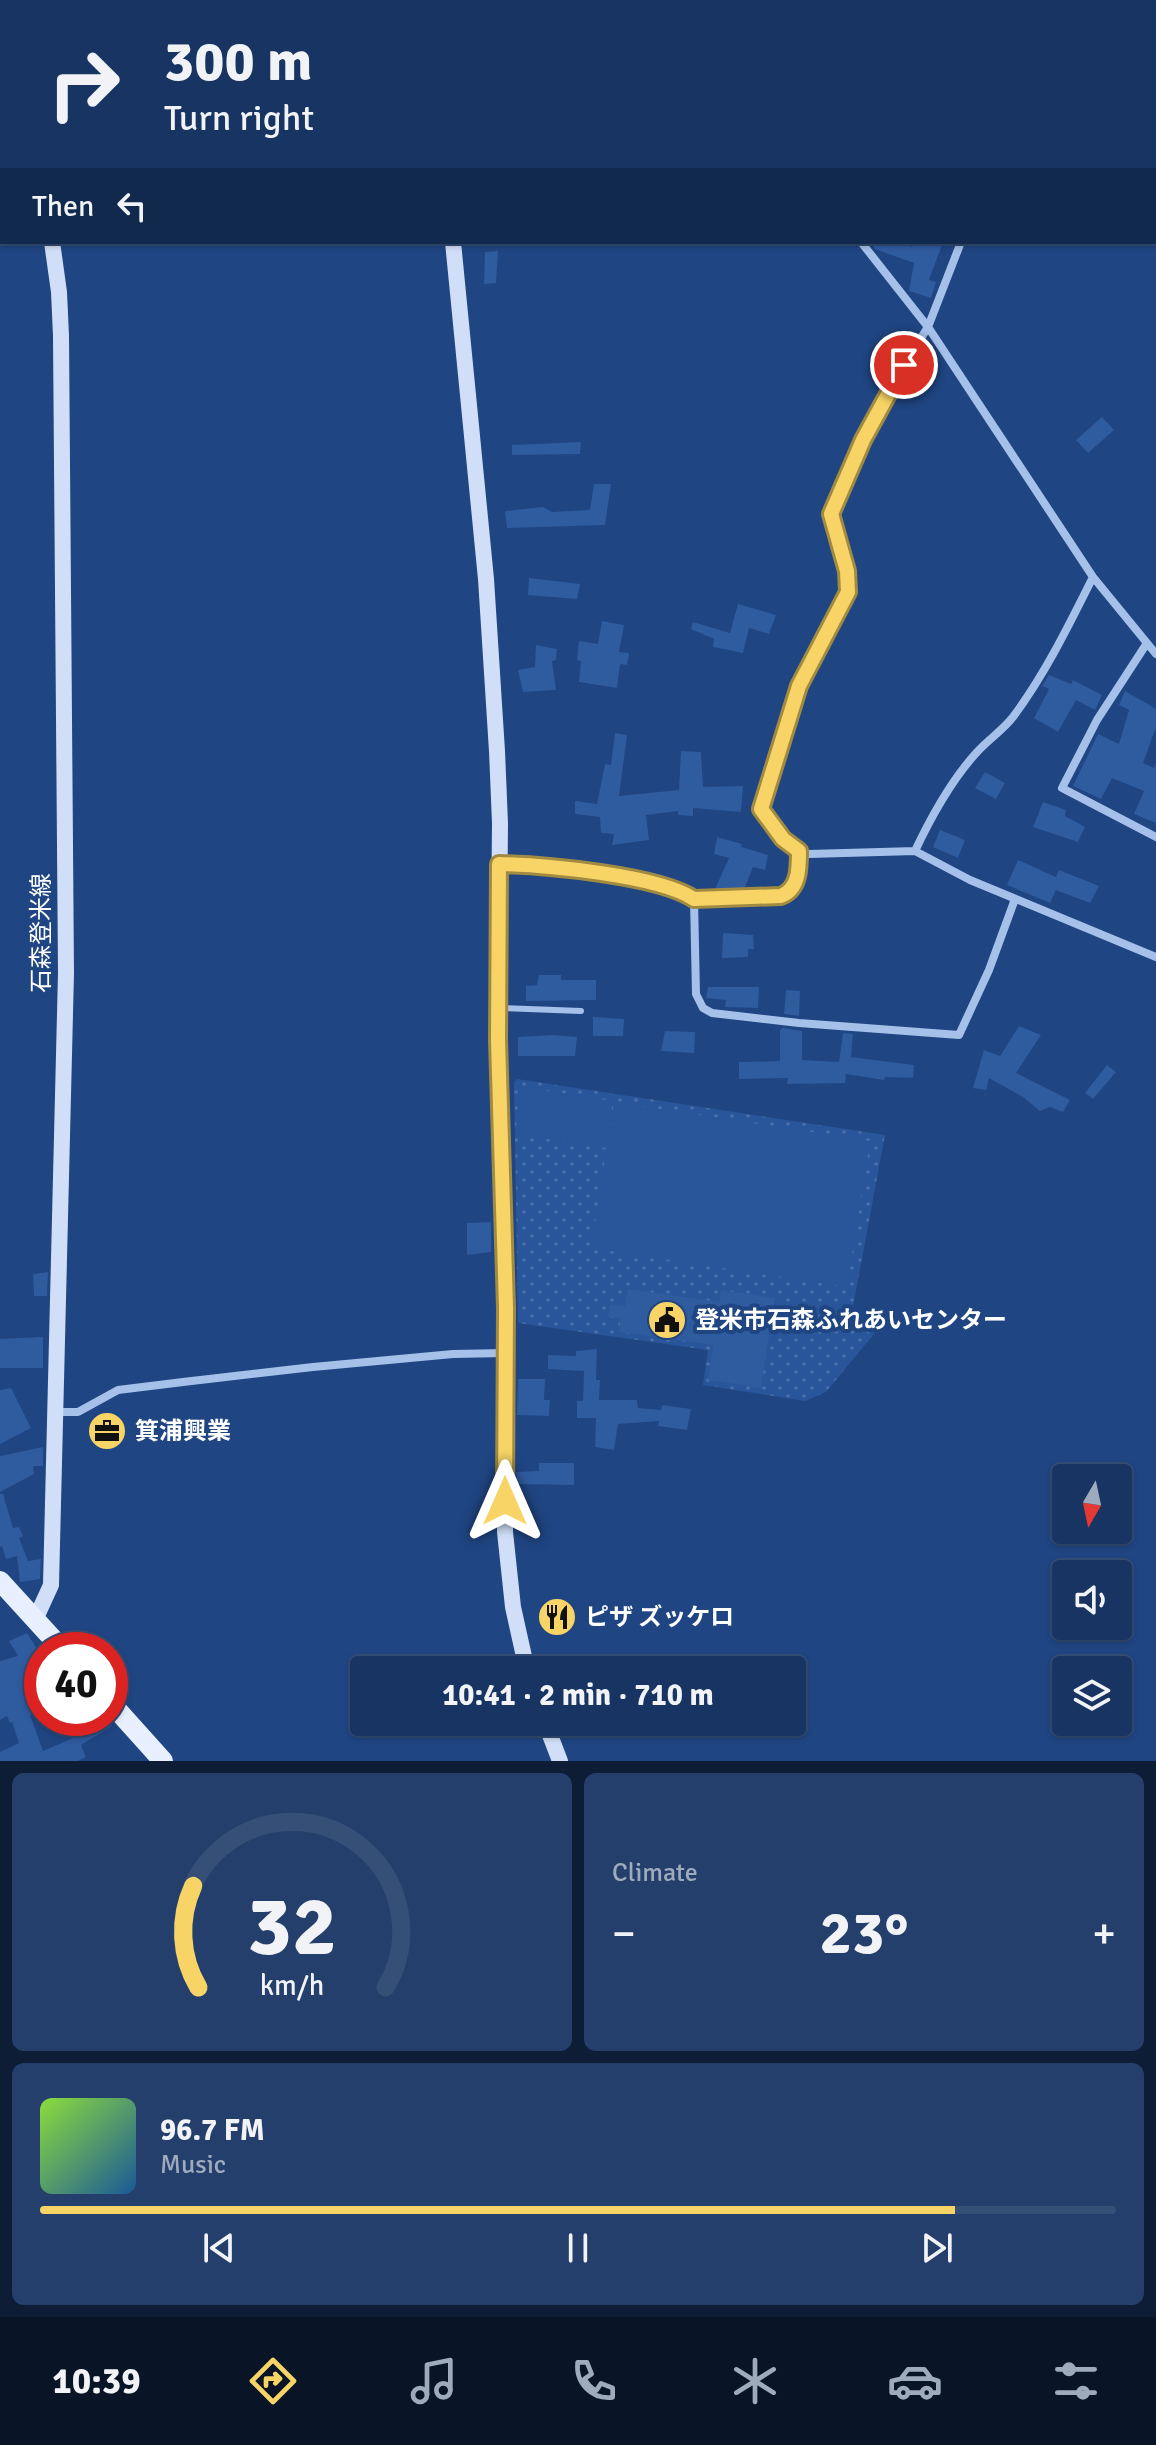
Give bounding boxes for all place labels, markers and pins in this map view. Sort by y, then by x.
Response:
pin [870,331,938,399]
public building icon: 登米市石森ふれあいセンター [646,1299,688,1341]
place label: 登米市石森ふれあいセンター [695,1305,1007,1335]
office icon: 箕浦興業 [86,1410,128,1452]
place label: 箕浦興業 [135,1416,231,1446]
restaurant icon: ピザ ズッケロ [536,1596,578,1638]
place label: ピザ ズッケロ [585,1602,734,1632]

